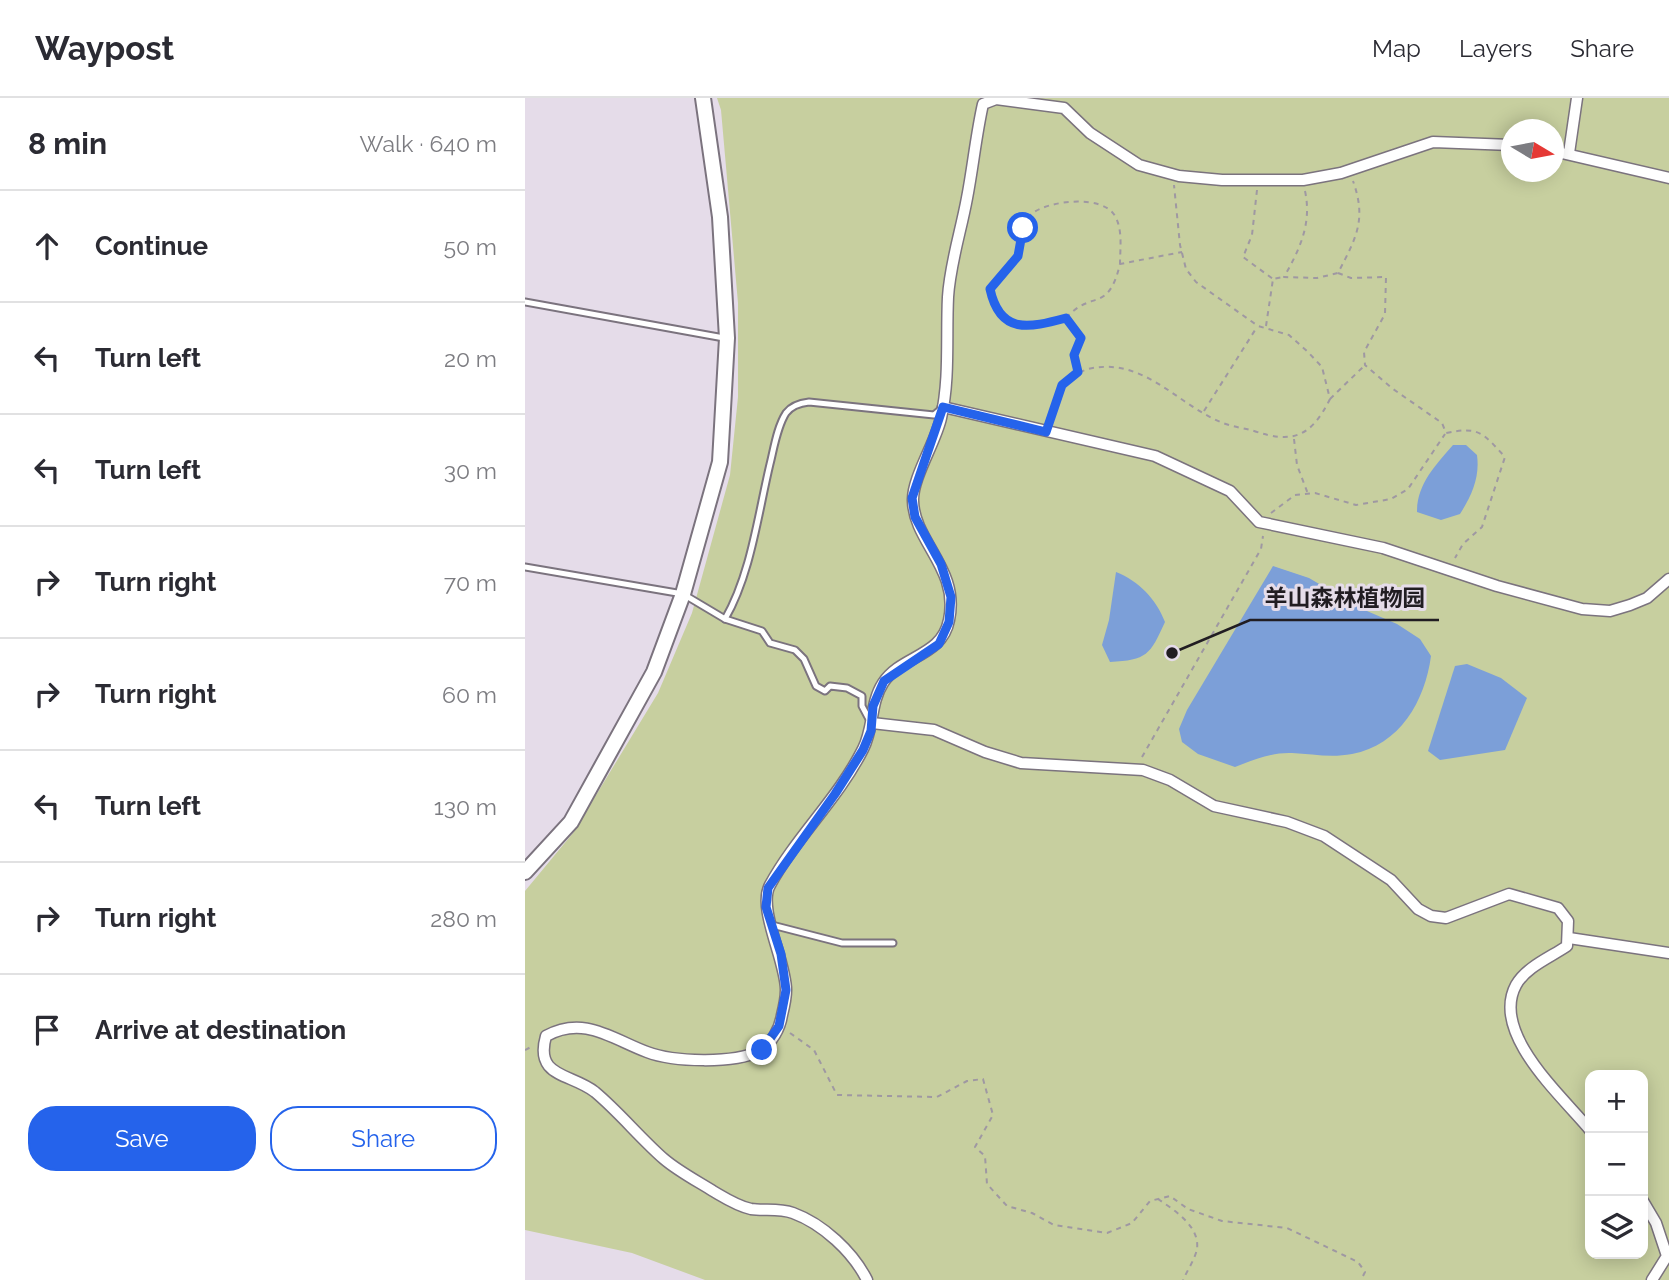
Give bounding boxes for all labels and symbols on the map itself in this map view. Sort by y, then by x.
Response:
north arrow [1501,119,1564,182]
route start [1007,212,1038,243]
callout: 羊山森林植物园 [1250,576,1439,620]
text: 羊山森林植物园 [1265,584,1426,611]
route end [746,1034,777,1065]

